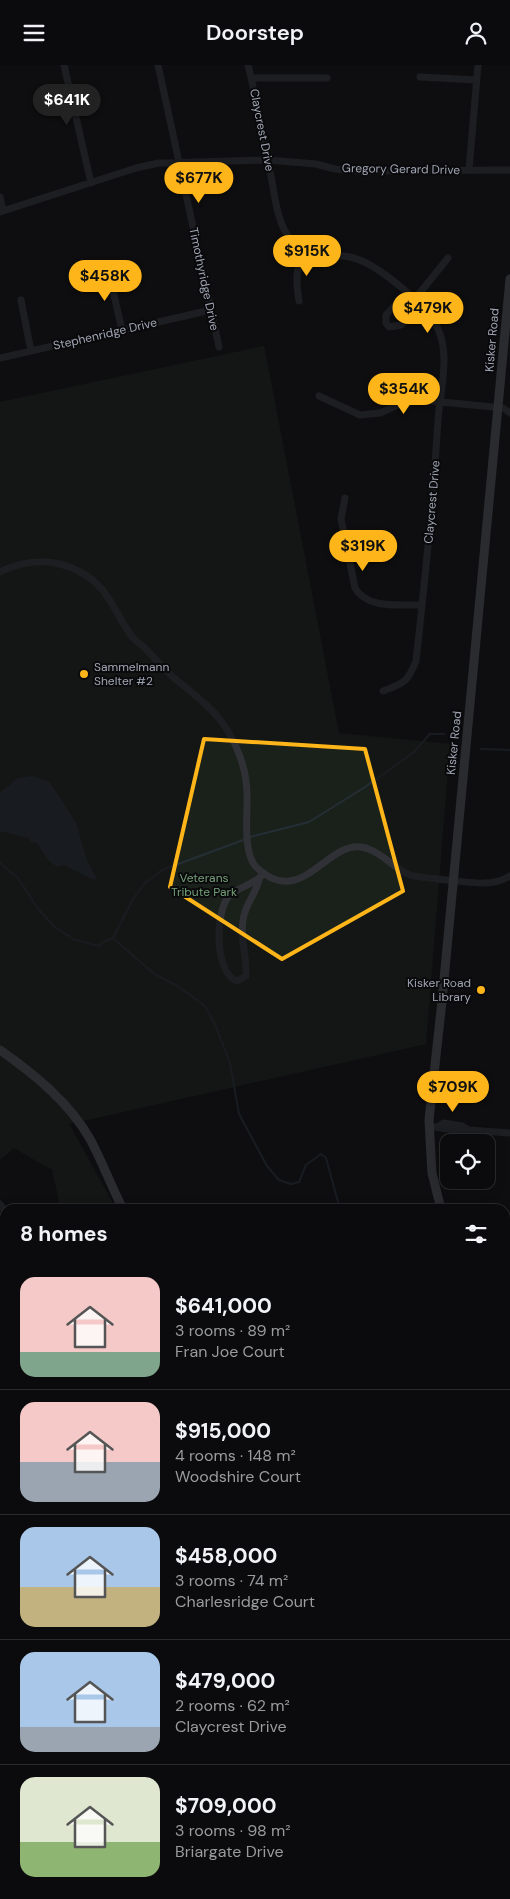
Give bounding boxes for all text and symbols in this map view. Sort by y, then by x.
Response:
text: Doorstep [206,18,304,47]
icon: menu [20,19,48,47]
icon: person [462,19,490,47]
pin: $641K [32,83,102,126]
street label: Claycrest Drive [246,87,278,173]
text: $641K [44,89,90,110]
street label: Gregory Gerard Drive [342,160,460,178]
pin: $677K [164,161,234,204]
text: $677K [175,167,223,188]
street label: Timothyridge Drive [185,226,223,332]
pin: $915K [272,235,342,277]
text: $915K [284,240,330,261]
pin: $458K [70,259,140,302]
text: $458K [80,265,130,286]
pin: $479K [393,291,463,334]
text: $479K [403,297,453,318]
street label: Kisker Road [481,307,503,373]
street label: Stephenridge Drive [51,314,159,354]
pin: $354K [369,373,439,415]
text: $354K [379,378,429,399]
street label: Claycrest Drive [420,459,444,544]
pin: $319K [328,529,398,572]
text: $319K [340,535,386,556]
place label: Sammelmann Shelter #2 [94,659,169,689]
marker: Sammelmann Shelter #2 [78,668,90,680]
street label: Kisker Road [443,710,465,776]
park label: Veterans Tribute Park [171,870,237,900]
place label: Kisker Road Library [407,975,471,1005]
marker: Kisker Road Library [475,984,487,996]
pin: $709K [418,1071,488,1113]
text: $709K [428,1076,478,1097]
map controls [440,1134,495,1189]
button: locate [440,1134,495,1189]
text: 8 homes [20,1220,108,1248]
icon: filters [462,1220,490,1248]
text: $641,000 [175,1292,272,1320]
icon: home [60,1297,120,1357]
text: 3 rooms · 89 m² [175,1320,290,1341]
text: Fran Joe Court [175,1341,285,1362]
text: $915,000 [175,1417,271,1445]
icon: home [60,1422,120,1482]
text: 4 rooms · 148 m² [175,1445,296,1466]
text: Woodshire Court [175,1466,301,1487]
text: $458,000 [175,1542,277,1570]
icon: home [60,1547,120,1607]
text: 3 rooms · 74 m² [175,1570,288,1591]
text: Charlesridge Court [175,1591,315,1612]
text: $479,000 [175,1667,275,1695]
icon: home [60,1672,120,1732]
text: 2 rooms · 62 m² [175,1695,290,1716]
text: Claycrest Drive [175,1716,287,1737]
text: $709,000 [175,1792,276,1820]
icon: home [60,1797,120,1857]
text: 3 rooms · 98 m² [175,1820,291,1841]
text: Briargate Drive [175,1841,284,1862]

